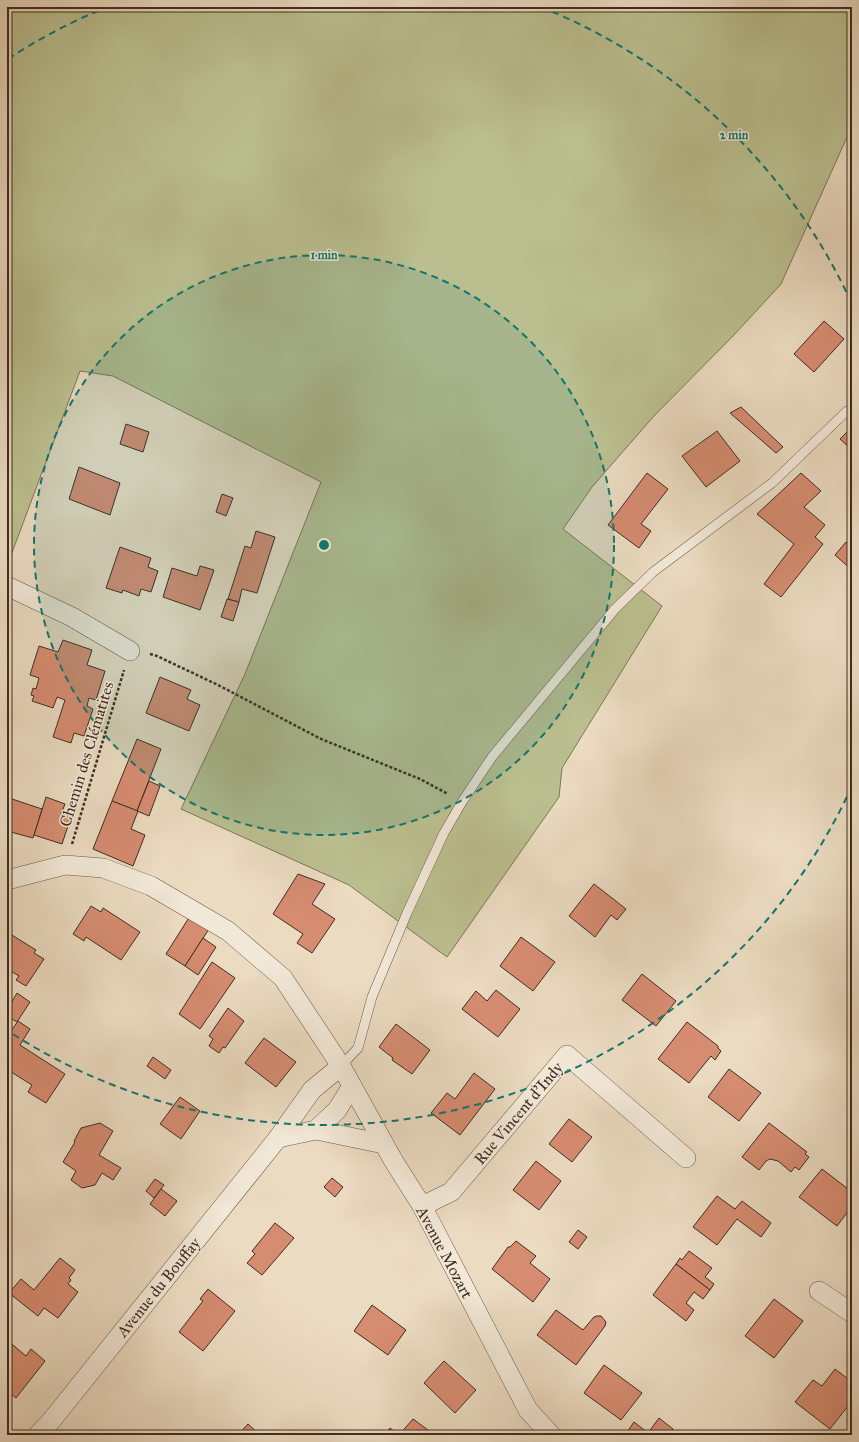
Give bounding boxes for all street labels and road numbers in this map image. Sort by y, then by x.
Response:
street label: Chemin des Clématites [55,679,118,829]
street label: Rue Vincent d'Indy [470,1058,567,1168]
street label: Avenue Mozart [412,1202,477,1302]
street label: Avenue du Bouffay [112,1233,205,1342]

